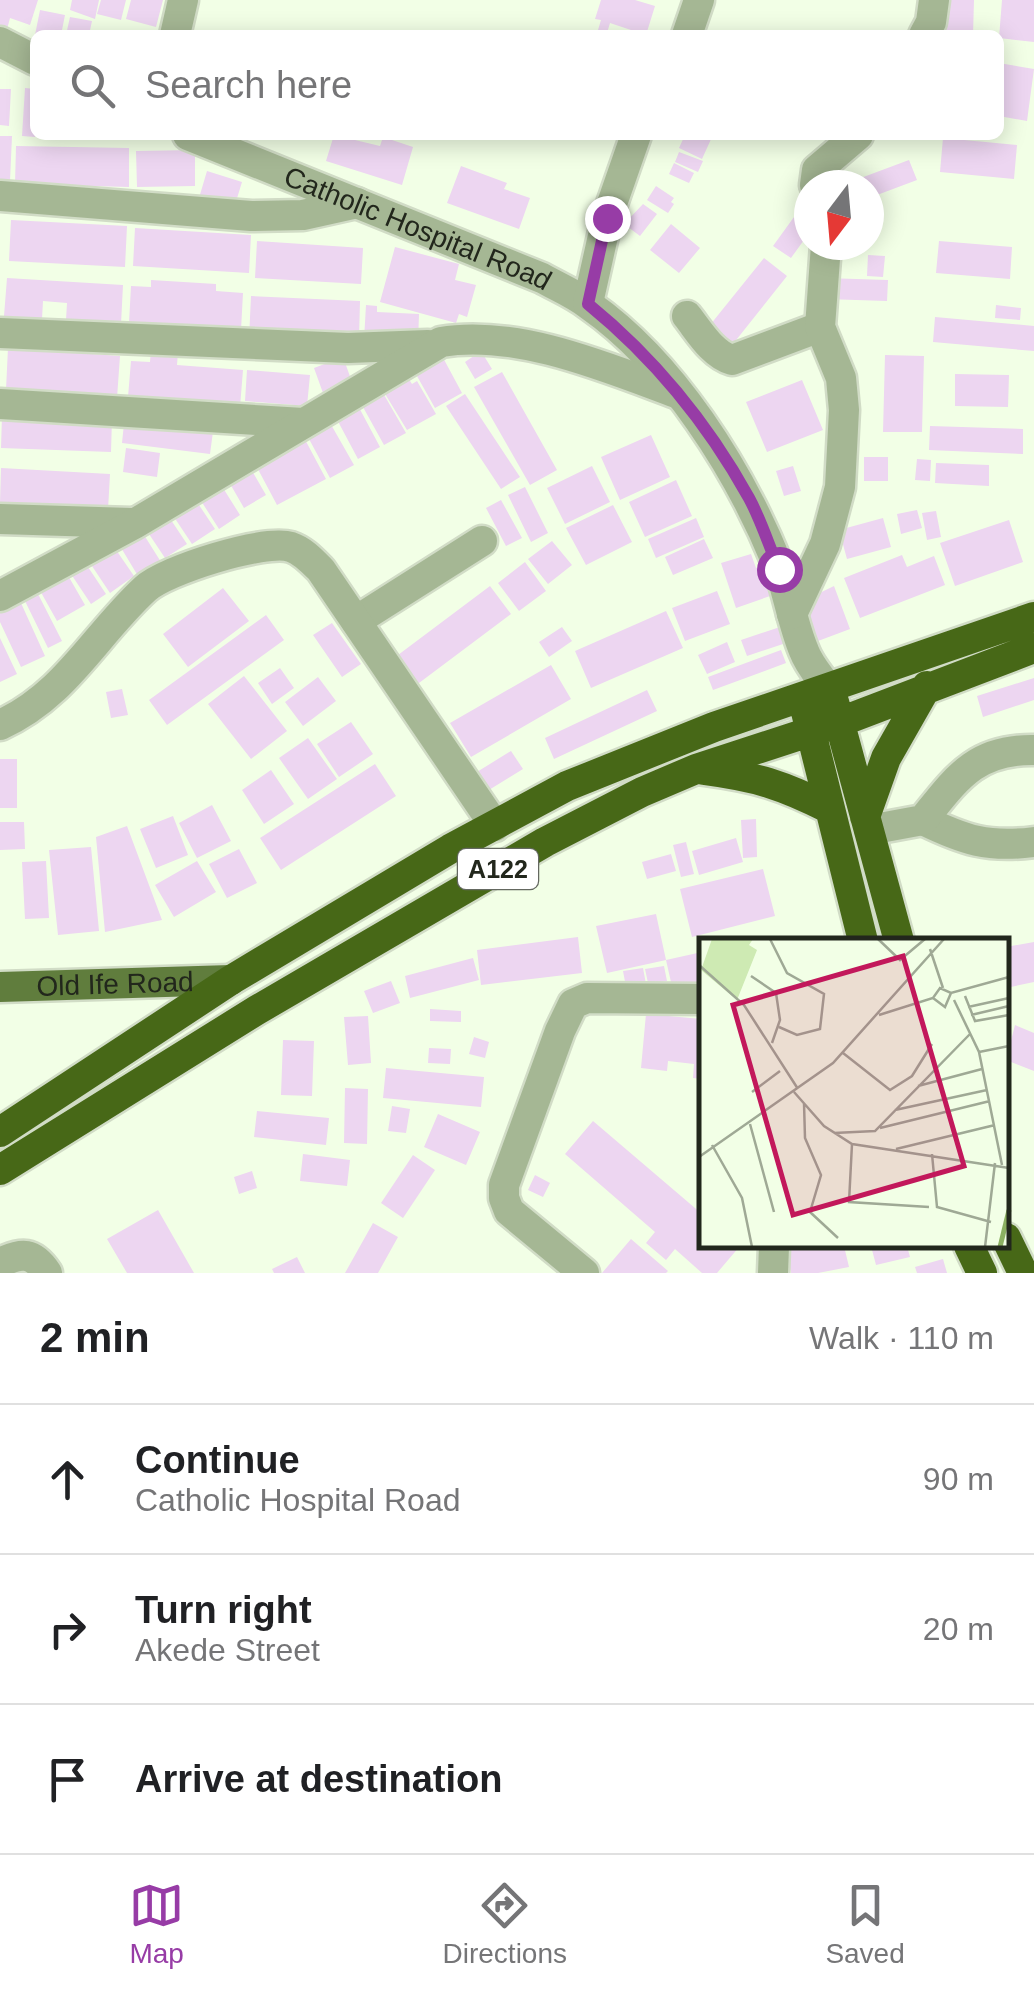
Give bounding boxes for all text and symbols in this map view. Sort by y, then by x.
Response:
search box [30,30,1004,140]
icon: search [65,58,120,113]
text: Search here [145,64,352,106]
street label: Catholic Hospital Road [280,161,557,296]
north arrow [794,170,884,260]
route end [585,196,631,242]
route start [757,547,803,593]
road number: A122 [458,849,538,889]
inset map [699,938,1009,1248]
street label: Old Ife Road [36,966,194,1002]
text: 2 min [40,1314,150,1361]
text: Walk · 110 m [809,1320,994,1356]
text: Continue [135,1439,300,1481]
icon: ahead [40,1452,95,1507]
text: 90 m [923,1461,994,1497]
text: Catholic Hospital Road [135,1482,461,1518]
text: Turn right [135,1589,312,1631]
icon: right [40,1602,95,1657]
text: 20 m [923,1611,994,1647]
text: Akede Street [135,1632,320,1668]
icon: arrive [40,1752,95,1807]
text: Arrive at destination [135,1758,502,1800]
tab: Map [129,1878,184,1970]
tab: Directions [443,1878,567,1970]
tab: Saved [825,1878,905,1970]

